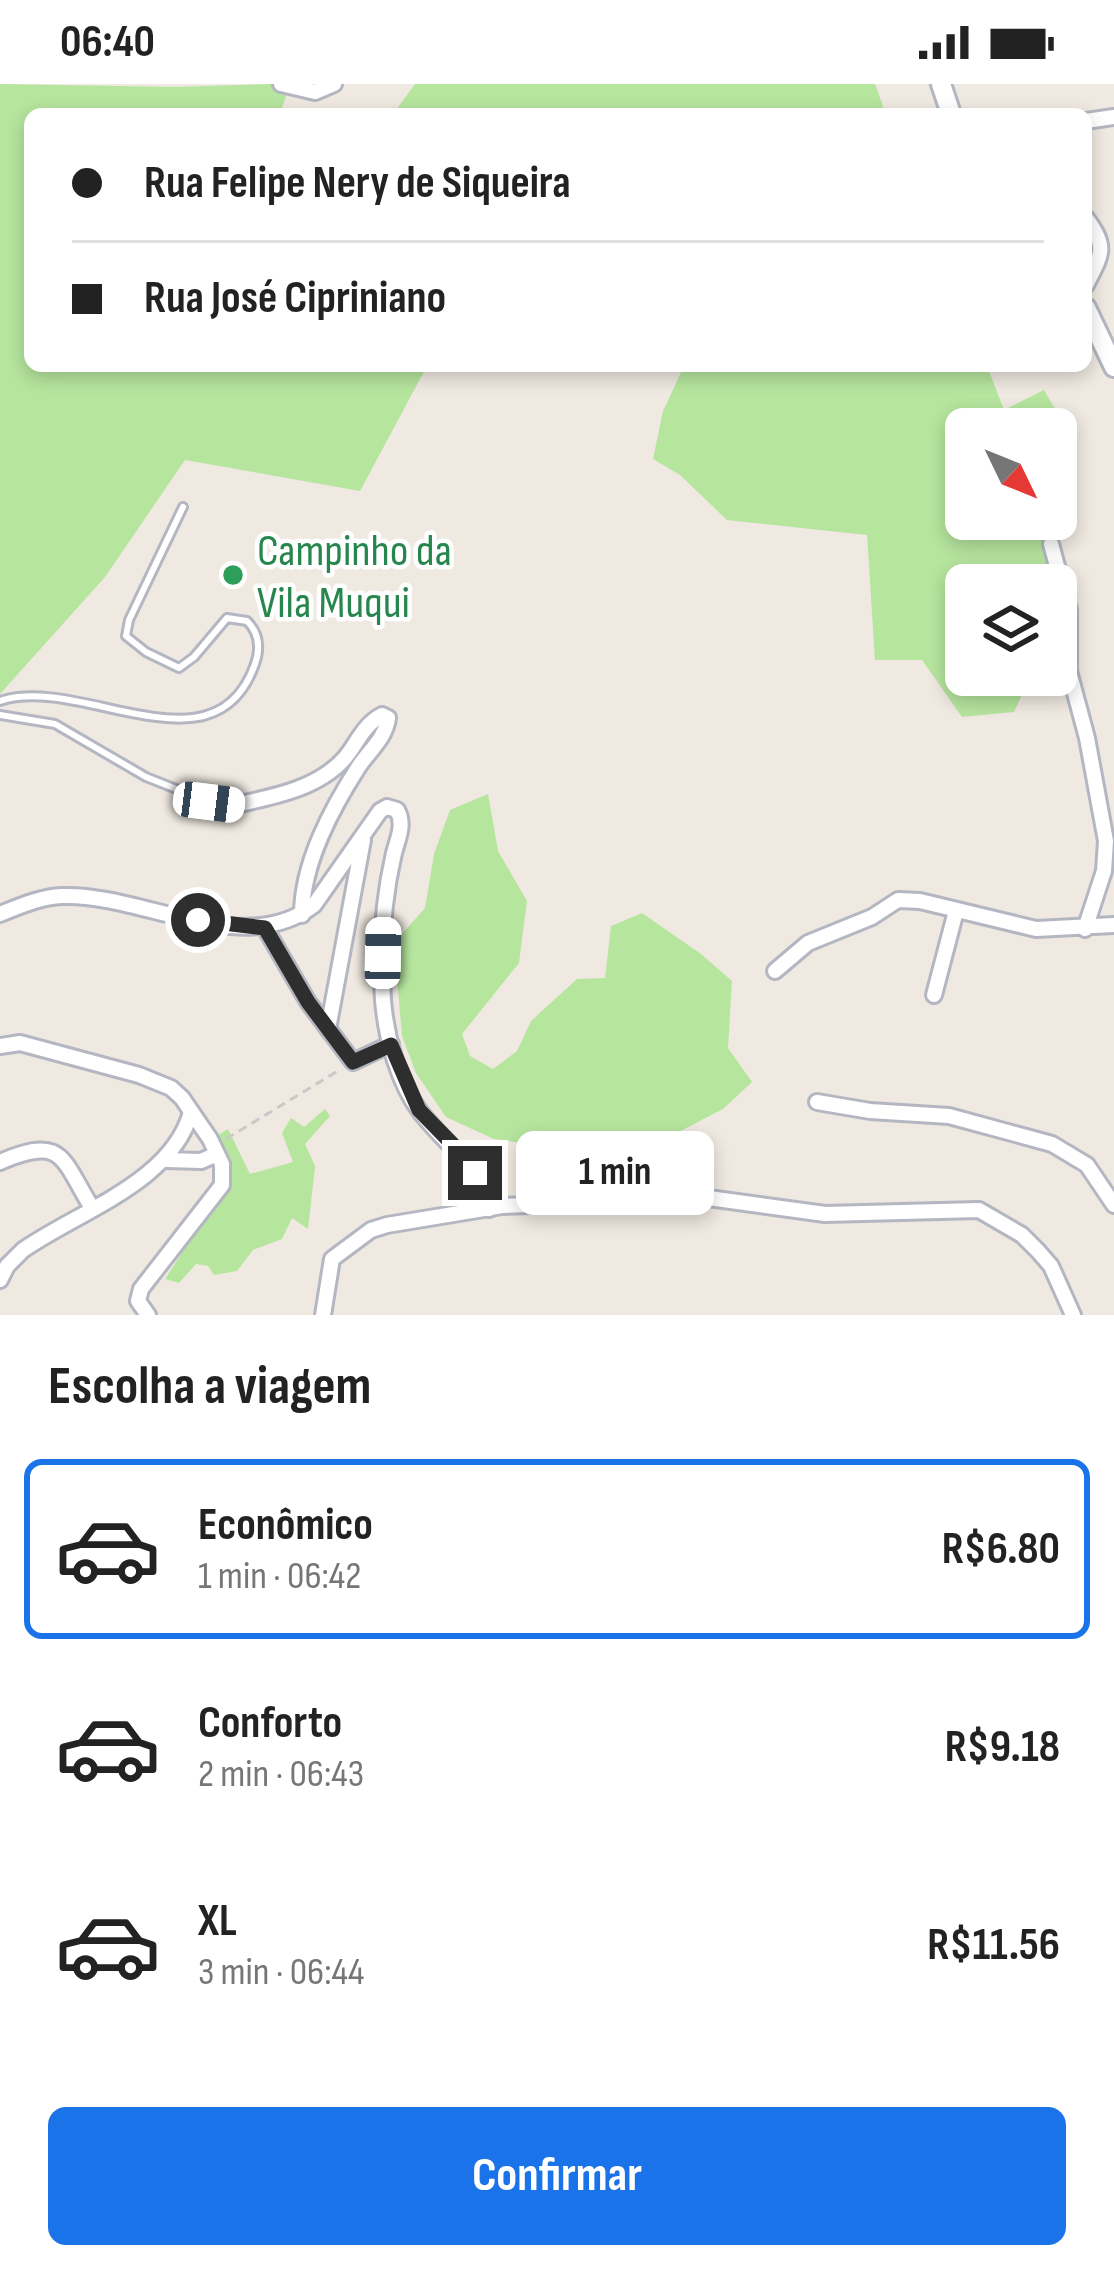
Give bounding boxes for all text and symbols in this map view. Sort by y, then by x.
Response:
text: 06:40 [60,15,155,70]
text: Rua Felipe Nery de Siqueira [144,156,571,211]
text: Rua José Cipriniano [144,271,446,326]
north arrow [945,408,1077,540]
map controls [945,408,1077,696]
place label: Campinho da Vila Muqui [257,524,452,631]
marker: Campinho da Vila Muqui [220,562,246,588]
button: layers [945,564,1077,696]
car [171,780,247,824]
route start [171,893,225,947]
car [364,917,402,989]
callout: 1 min [517,1131,715,1215]
route end [448,1146,502,1200]
text: 1 min [579,1149,651,1196]
text: Escolha a viagem [48,1354,371,1419]
icon: car [54,1495,162,1603]
text: Econômico [198,1498,373,1553]
text: R$6.80 [942,1522,1060,1577]
text: 1 min · 06:42 [198,1553,361,1600]
icon: car [54,1693,162,1801]
text: Conforto [198,1696,342,1751]
text: R$9.18 [945,1720,1060,1775]
text: 2 min · 06:43 [198,1751,364,1798]
icon: car [54,1891,162,1999]
text: XL [198,1894,237,1949]
text: R$11.56 [927,1918,1060,1973]
text: 3 min · 06:44 [198,1949,364,1996]
button: Confirmar [48,2107,1066,2245]

